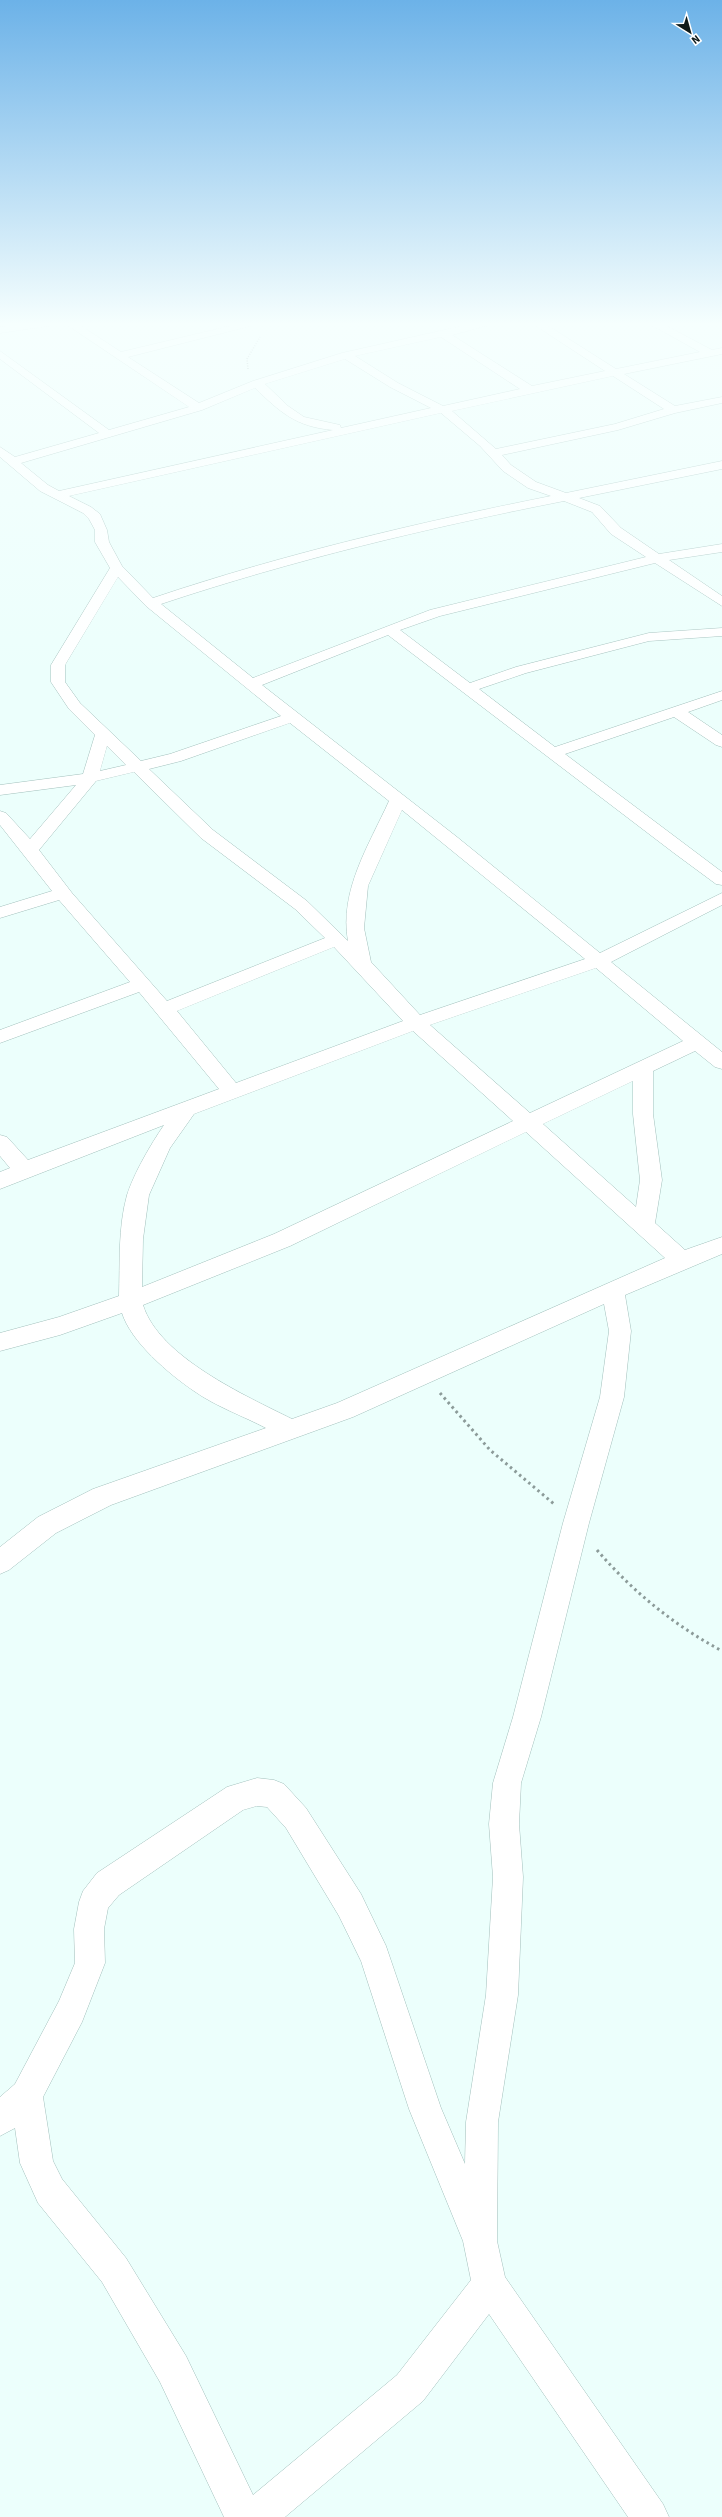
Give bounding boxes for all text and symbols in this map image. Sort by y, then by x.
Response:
north arrow [670,12,710,52]
text: N [688,31,703,48]

